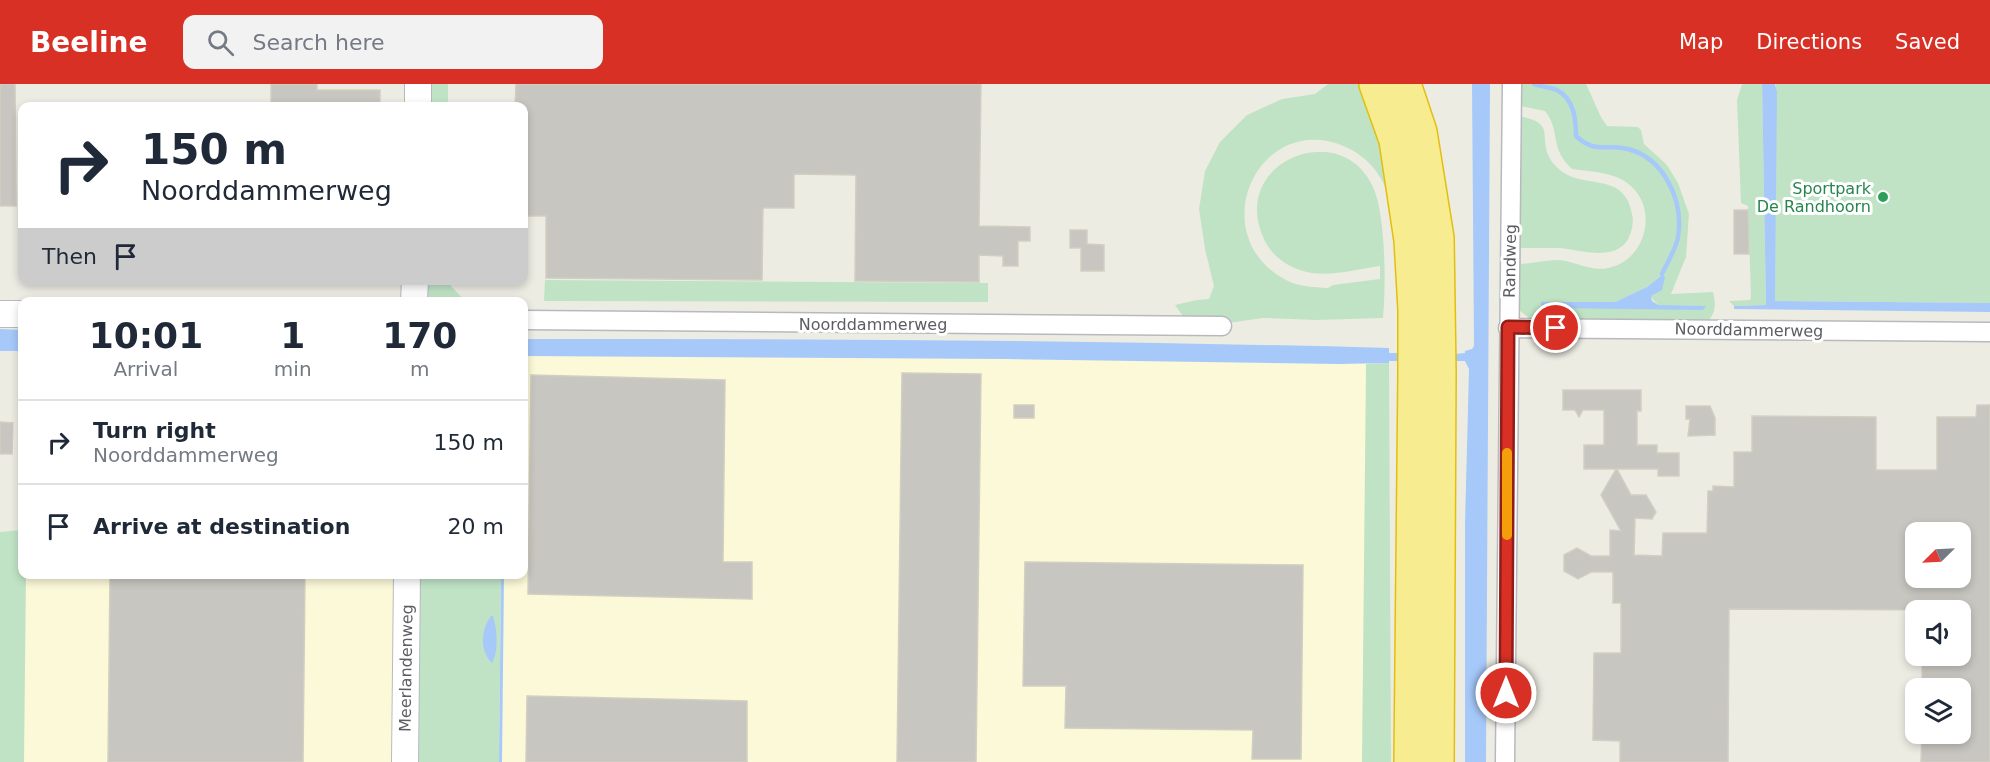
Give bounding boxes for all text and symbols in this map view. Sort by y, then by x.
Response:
search box [183,15,603,69]
text: Beeline [30,26,147,59]
icon: search [204,26,237,59]
text: Search here [252,30,385,55]
text: Map [1679,30,1723,54]
text: Directions [1756,30,1862,54]
text: Saved [1895,30,1960,54]
text: 150 m [141,125,287,174]
icon: right [42,126,120,204]
text: Noorddammerweg [141,175,392,206]
place label: Sportpark De Randhoorn [1757,179,1872,216]
marker: Sportpark De Randhoorn [1876,190,1890,204]
street label: Randweg [1500,224,1520,298]
icon: arrive [109,240,142,273]
text: Then [42,244,97,269]
pin [1530,302,1581,353]
icon: arrive [1539,311,1572,344]
text: 10:01 [89,315,203,356]
text: 1 [280,315,305,356]
text: 170 [382,315,457,356]
street label: Noorddammerweg [799,315,947,334]
street label: Noorddammerweg [1675,319,1823,341]
text: Arrival [113,357,178,381]
text: min [274,357,312,381]
text: m [410,357,430,381]
text: Turn right [93,418,216,443]
icon: right [42,426,75,459]
text: 150 m [434,430,504,455]
text: Noorddammerweg [93,443,279,467]
icon: arrive [42,510,75,543]
text: Arrive at destination [93,514,350,539]
text: 20 m [448,514,504,539]
north arrow [1905,522,1971,588]
map controls [1905,522,1971,744]
button: sound [1905,600,1971,666]
street label: Meerlandenweg [395,604,417,732]
position arrow [1474,661,1538,725]
button: layers [1905,678,1971,744]

